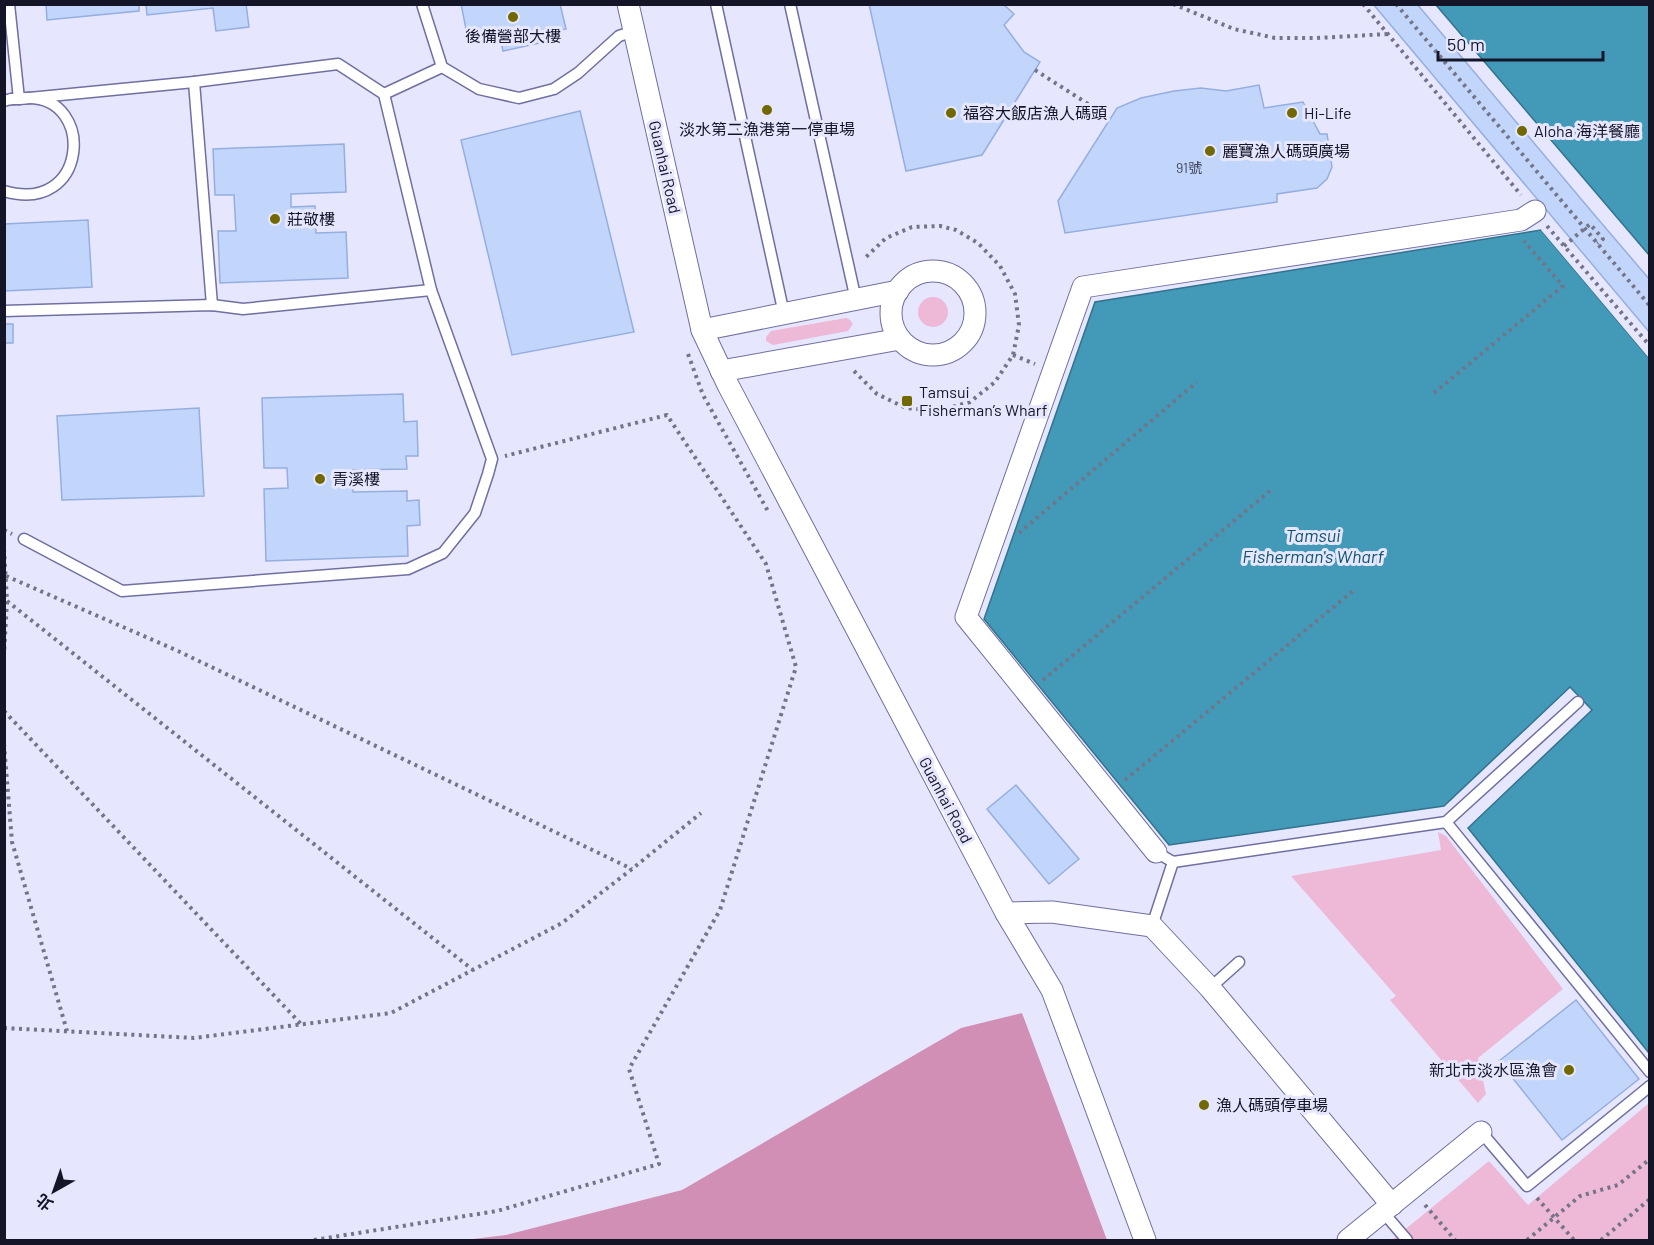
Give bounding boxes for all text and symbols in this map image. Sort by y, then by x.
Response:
marker: 後備營部大樓 [506,10,520,24]
scale bar [1438,24,1603,62]
place label: 後備營部大樓 [465,26,561,45]
text: 50 m [1447,33,1485,55]
marker: 淡水第二漁港第一停車場 [760,103,774,117]
place label: 福容大飯店漁人碼頭 [963,103,1107,122]
place label: Hi-Life [1304,103,1352,122]
marker: 福容大飯店漁人碼頭 [944,106,958,120]
marker: Hi-Life [1285,106,1299,120]
street label: Guanhai Road [646,119,685,215]
place label: 淡水第二漁港第一停車場 [679,119,855,138]
place label: Aloha 海洋餐廳 [1534,121,1640,140]
marker: Aloha 海洋餐廳 [1515,124,1529,138]
place label: 麗寶漁人碼頭廣場 [1222,141,1350,160]
marker: 麗寶漁人碼頭廣場 [1203,144,1217,158]
house number: 91號 [1176,159,1202,176]
place label: 莊敬樓 [287,209,335,228]
marker: 莊敬樓 [268,212,282,226]
place label: Tamsui Fisherman’s Wharf [919,382,1048,419]
marker: Tamsui Fisherman’s Wharf [900,394,914,408]
place label: 青溪樓 [332,469,380,488]
marker: 青溪樓 [313,472,327,486]
water label: Tamsui Fisherman's Wharf [1242,524,1384,567]
street label: Guanhai Road [916,754,977,846]
place label: 新北市淡水區漁會 [1429,1060,1557,1079]
marker: 新北市淡水區漁會 [1562,1063,1576,1077]
place label: 漁人碼頭停車場 [1216,1095,1328,1114]
marker: 漁人碼頭停車場 [1197,1098,1211,1112]
north arrow [24,1161,84,1221]
text: 北 [32,1190,56,1215]

